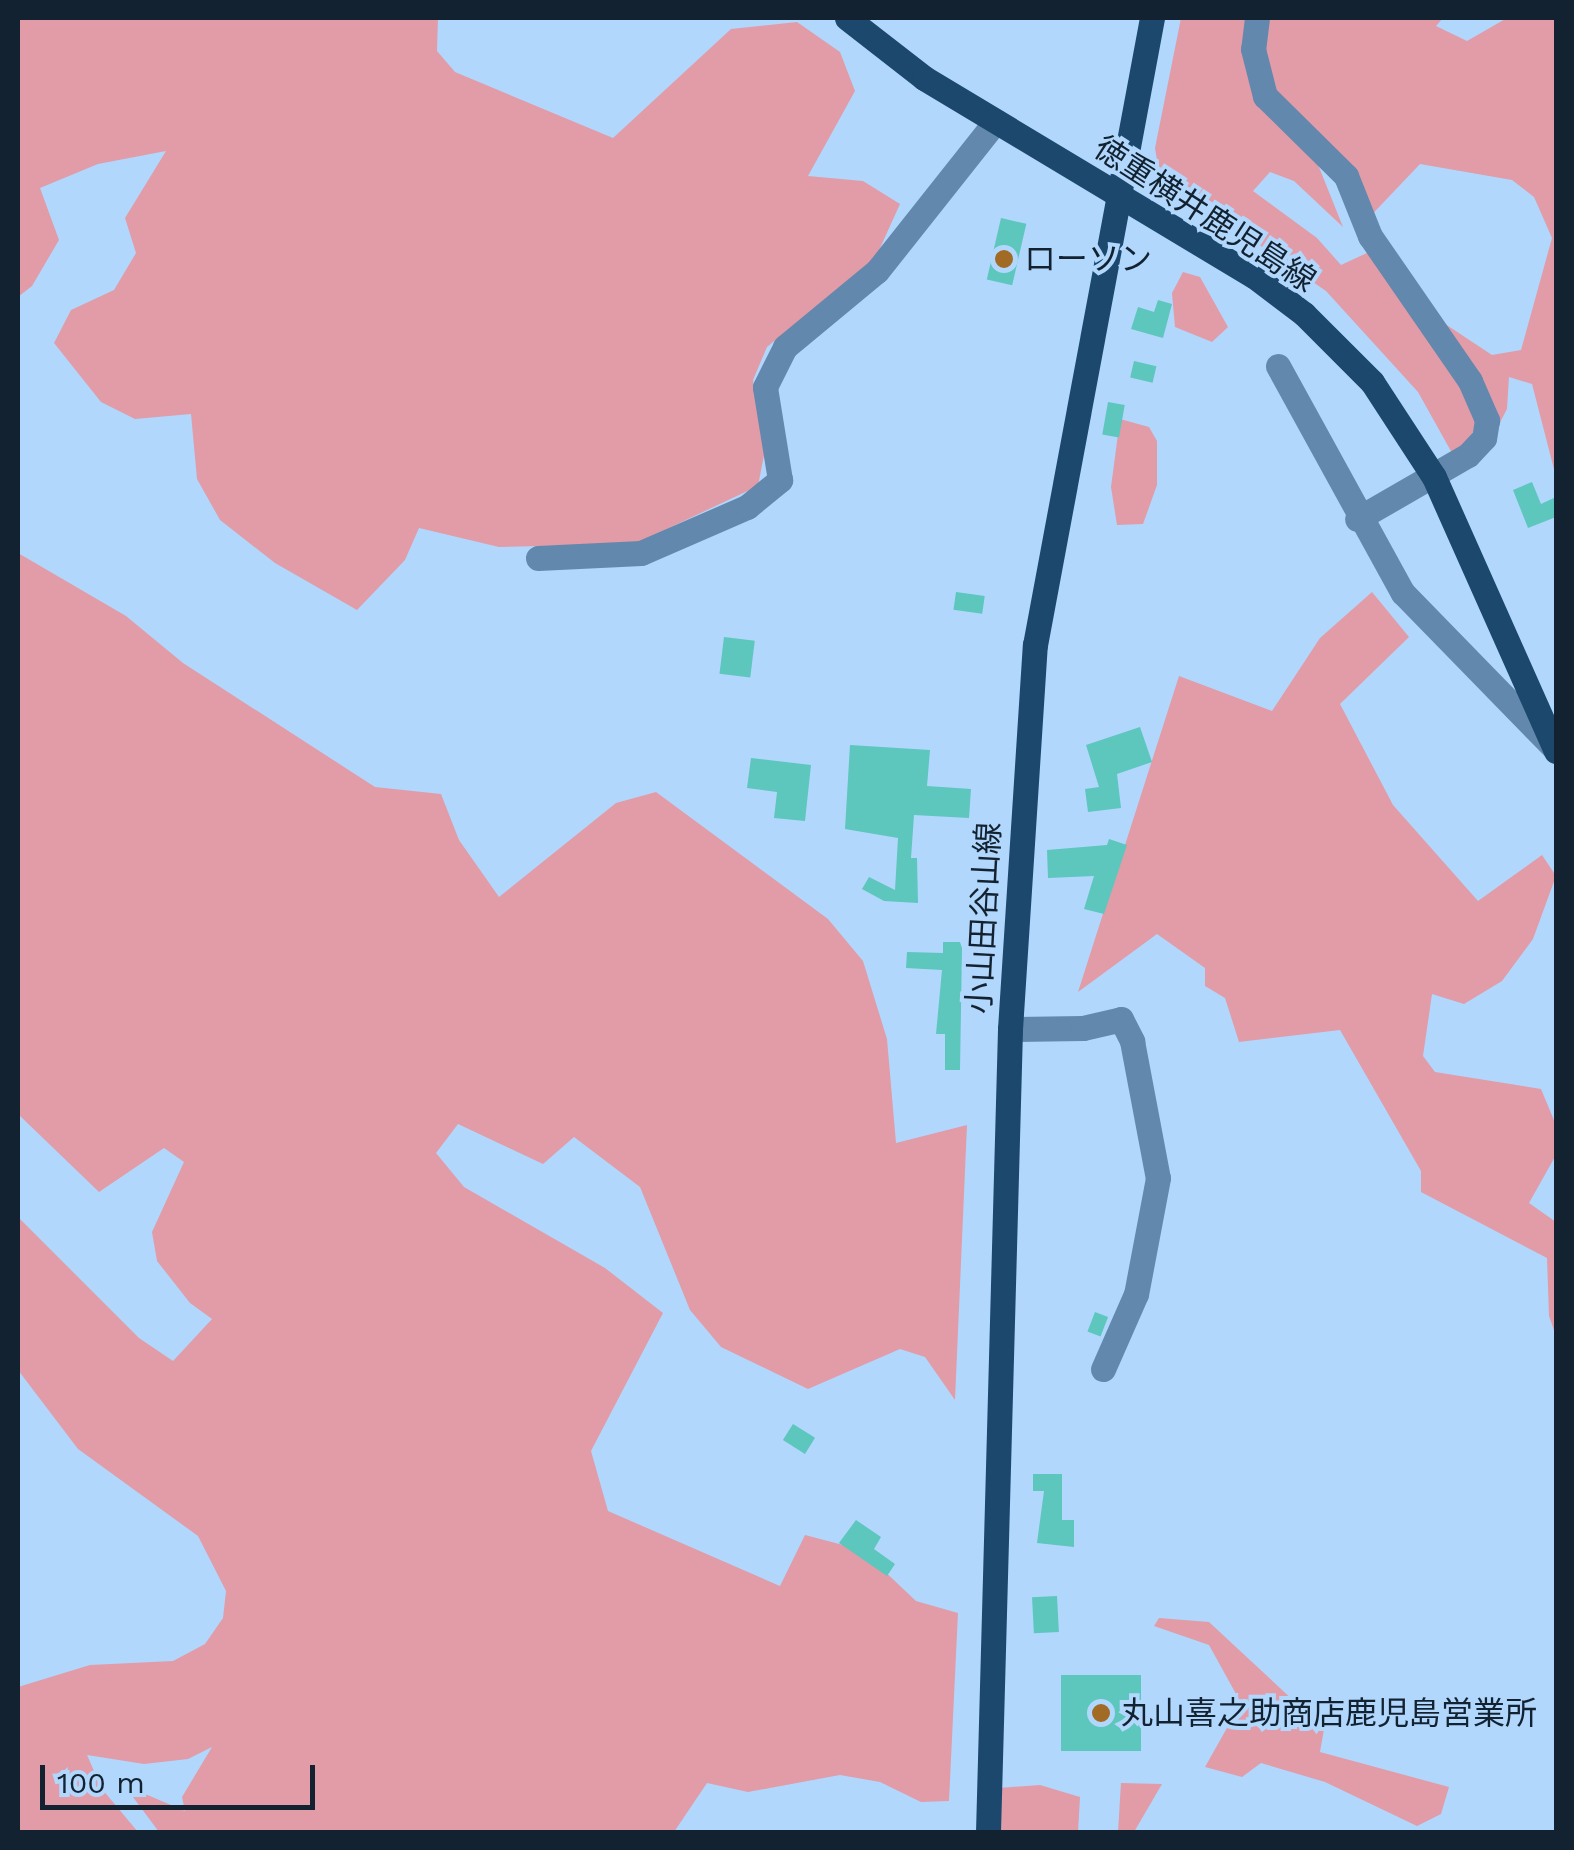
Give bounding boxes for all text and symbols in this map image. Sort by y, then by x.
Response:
street label: 徳重横井鹿児島線 [1087,128,1323,300]
place label: ローソン [1024,240,1152,278]
marker: ローソン [993,248,1015,270]
street label: 小山田谷山線 [960,821,1008,1015]
place label: 丸山喜之助商店鹿児島営業所 [1121,1694,1537,1732]
marker: 丸山喜之助商店鹿児島営業所 [1090,1702,1112,1724]
scale bar [45,1745,320,1807]
text: 100 m [57,1765,145,1800]

